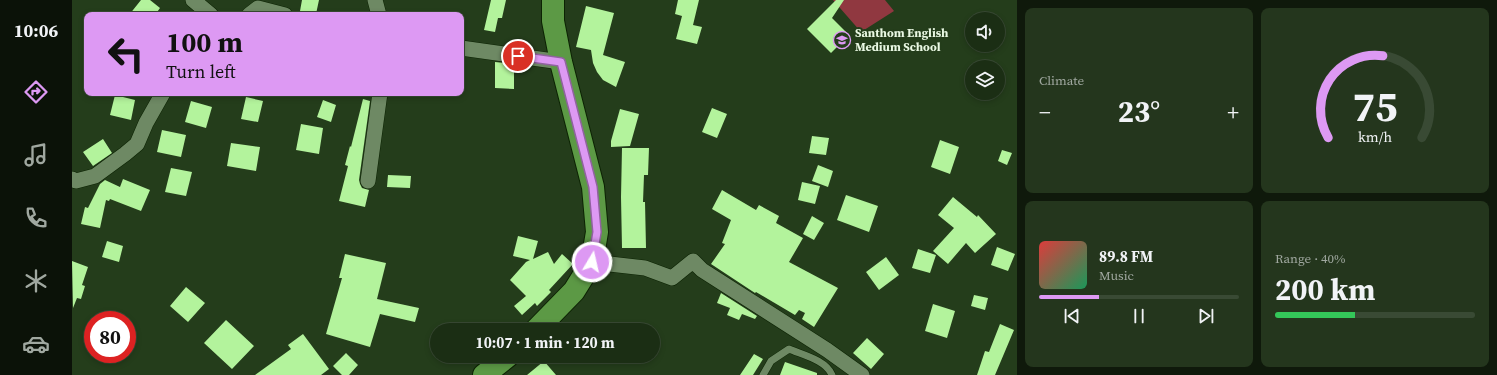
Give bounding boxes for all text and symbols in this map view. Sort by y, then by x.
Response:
map controls [965,12,1005,100]
button: sound [965,12,1005,52]
text: 10:06 [14,18,58,43]
text: 100 m [166,23,243,61]
place label: Santhom English Medium School [855,25,949,55]
icon: left [100,28,152,80]
school or university icon: Santhom English Medium School [832,30,852,50]
pin [501,39,535,73]
icon: arrive [507,45,529,67]
text: Turn left [166,59,236,84]
button: layers [965,60,1005,100]
text: Climate [1039,72,1084,89]
icon: directions [22,78,50,106]
text: 75 [1352,78,1398,135]
text: 23° [1118,91,1160,132]
text: − [1039,97,1051,127]
text: + [1227,97,1239,127]
text: km/h [1358,127,1392,147]
icon: music [22,141,50,169]
icon: phone [22,204,50,232]
position arrow [571,241,613,283]
text: 89.8 FM [1099,246,1153,267]
text: Range · 40% [1275,250,1346,267]
icon: climate [22,267,50,295]
text: Music [1099,267,1134,284]
text: 200 km [1275,269,1375,310]
icon: previous [1061,305,1083,327]
icon: pause [1128,305,1150,327]
icon: next [1195,305,1217,327]
speed limit sign: 80 [84,311,136,363]
icon: car [22,330,50,358]
text: 10:07 · 1 min · 120 m [476,332,615,353]

